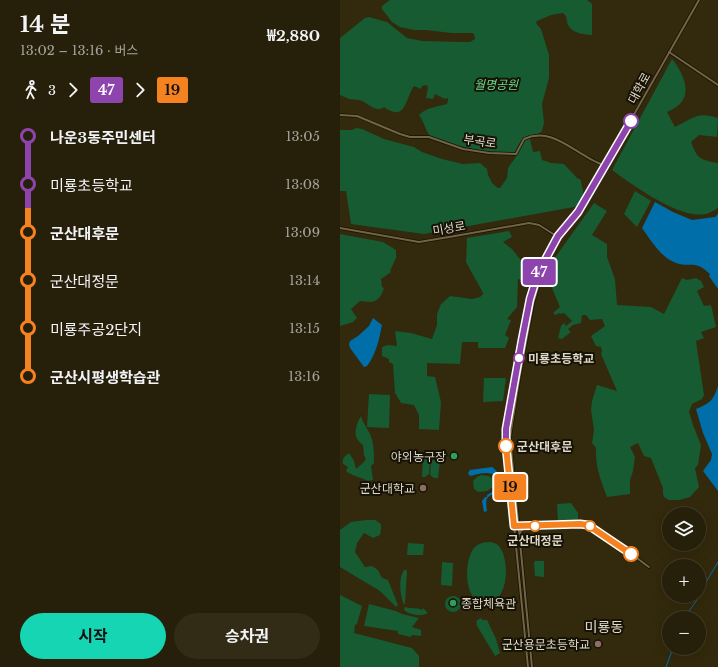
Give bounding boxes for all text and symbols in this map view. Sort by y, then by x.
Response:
text: 14 분 [20,11,70,38]
text: ₩2,880 [267,26,320,45]
text: 13:02 – 13:16 · 버스 [20,42,138,59]
street label: 대학로 [624,70,654,106]
park label: 월명공원 [474,77,519,92]
icon: walk [20,79,42,101]
icon: forward [62,79,84,101]
icon: forward [129,79,151,101]
text: 47 [98,81,115,99]
text: 19 [165,81,180,99]
text: 3 [48,82,56,99]
unlabelled marker [623,113,639,129]
text: 나운3동주민센터 [50,128,156,147]
text: 13:05 [286,128,320,145]
street label: 부곡로 [463,131,497,151]
text: 미룡초등학교 [50,176,133,195]
text: 13:08 [285,176,320,193]
street label: 미성로 [431,218,467,238]
text: 군산대후문 [50,224,119,243]
text: 13:09 [285,224,320,241]
line badge: 47 [521,259,557,285]
text: 47 [531,263,547,281]
text: 군산대정문 [50,272,119,291]
text: 13:14 [289,272,320,289]
text: 미룡주공2단지 [50,320,142,339]
text: 13:15 [289,320,320,337]
place label: 미룡초등학교 [528,351,594,366]
marker: 미룡초등학교 [513,352,525,364]
text: 군산시평생학습관 [50,368,160,387]
text: 13:16 [288,368,320,385]
marker: 군산대후문 [498,438,514,454]
place label: 군산대후문 [517,439,572,454]
place label: 야외농구장 [391,449,446,464]
marker: 야외농구장 [449,451,459,461]
line badge: 19 [492,474,528,500]
text: 19 [502,478,518,496]
place label: 군산대학교 [360,481,415,496]
marker: 군산대학교 [418,483,428,493]
map controls [662,507,706,655]
button: layers [662,507,706,551]
marker: 군산대정문 [529,520,541,532]
unlabelled marker [584,520,596,532]
place label: 군산대정문 [507,533,563,548]
unlabelled marker [623,546,639,562]
button: + [662,559,706,603]
place label: 종합체육관 [461,596,516,611]
marker: 종합체육관 [448,598,458,608]
button: − [662,611,706,655]
button: 시작 [20,613,166,659]
button: 승차권 [174,613,320,659]
district label: 미룡동 [585,618,623,636]
place label: 군산용문초등학교 [502,637,590,652]
marker: 군산용문초등학교 [593,639,603,649]

